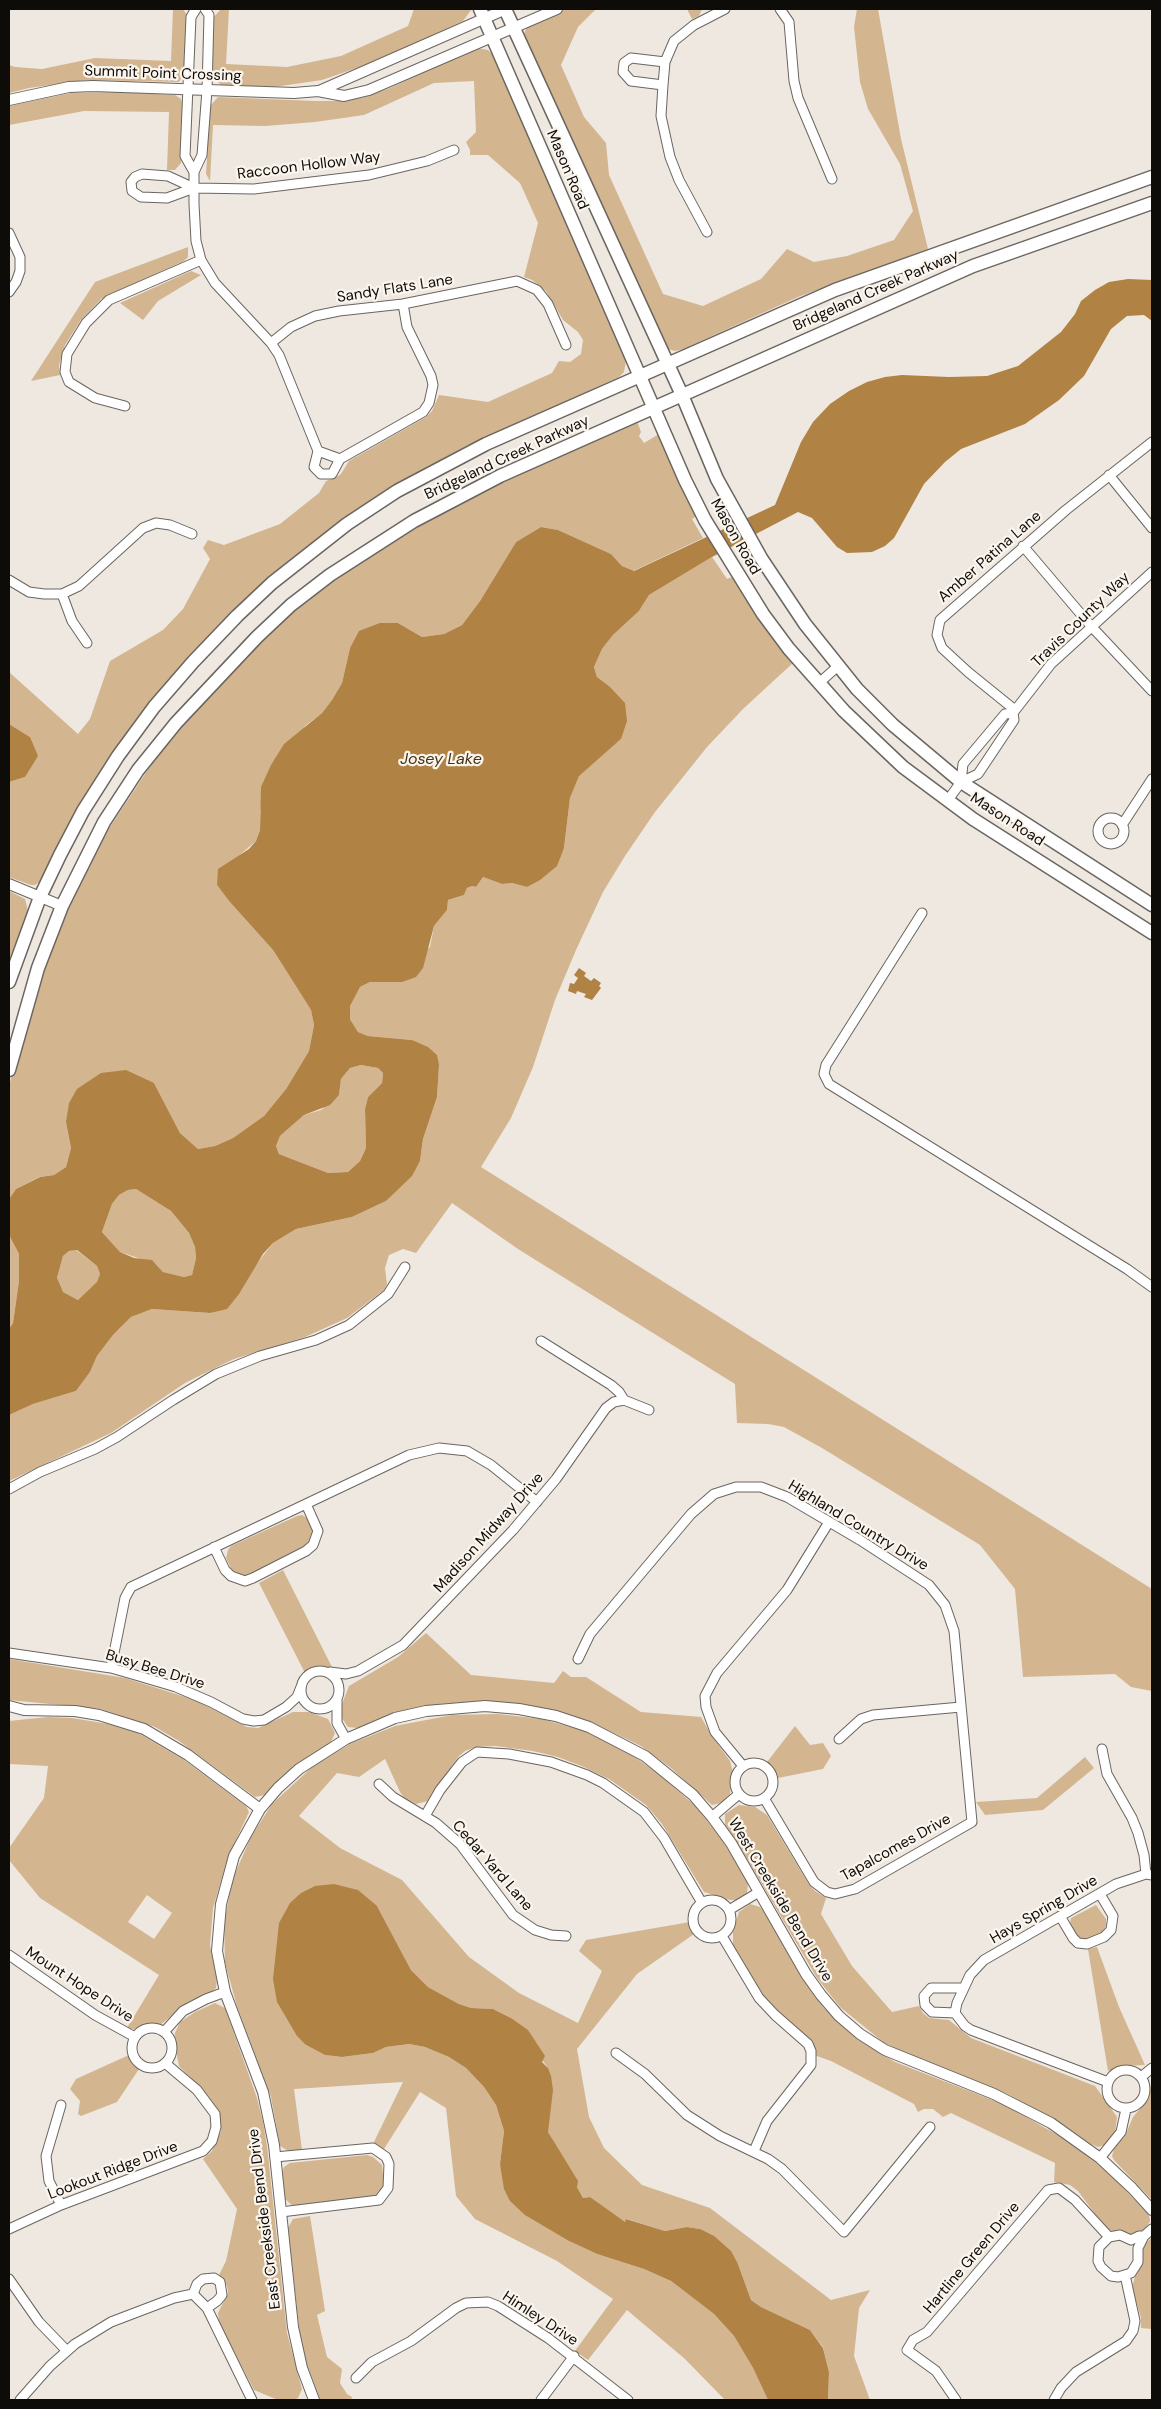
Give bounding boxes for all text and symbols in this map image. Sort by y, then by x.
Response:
street label: Summit Point Crossing [84,62,242,86]
street label: Mason Road [542,127,592,213]
street label: Raccoon Hollow Way [236,148,382,184]
street label: Bridgeland Creek Parkway [790,246,962,336]
street label: Sandy Flats Lane [336,271,454,307]
street label: Bridgeland Creek Parkway [422,412,592,504]
street label: Mason Road [706,496,764,578]
street label: Amber Patina Lane [935,507,1045,607]
street label: Travis County Way [1028,569,1134,671]
water label: Josey Lake [400,750,482,770]
street label: Mason Road [967,789,1047,851]
street label: Madison Midway Drive [430,1469,548,1597]
street label: Highland Country Drive [785,1477,931,1575]
street label: Busy Bee Drive [103,1646,207,1694]
street label: Tapalcomes Drive [838,1810,954,1886]
street label: West Creekside Bend Drive [724,1815,836,1985]
street label: Cedar Yard Lane [448,1817,536,1915]
street label: Hays Spring Drive [987,1872,1101,1948]
street label: Mount Hope Drive [22,1943,136,2027]
street label: East Creekside Bend Drive [245,2128,285,2310]
street label: Lookout Ridge Drive [45,2138,181,2204]
street label: Hartline Green Drive [920,2199,1024,2317]
street label: Himley Drive [499,2288,581,2350]

